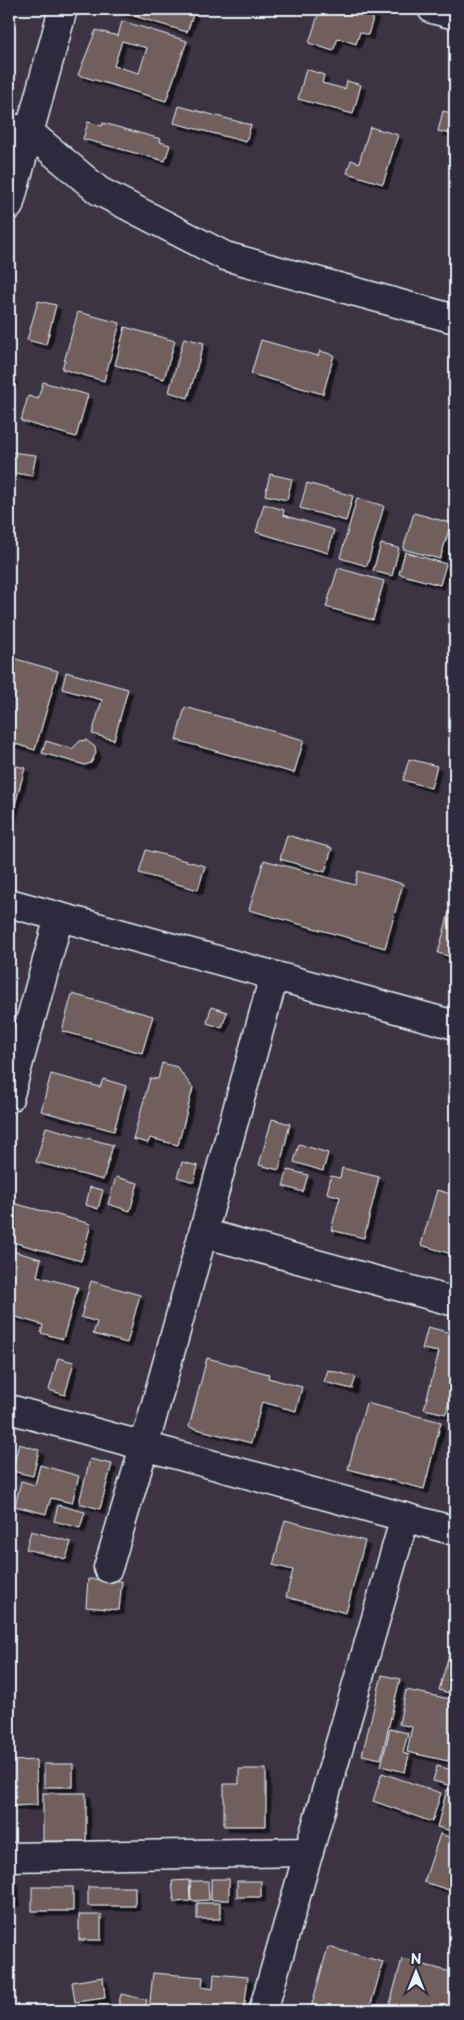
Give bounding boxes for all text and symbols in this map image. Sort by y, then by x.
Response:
north arrow [392,1948,442,1998]
text: N [410,1948,422,1969]

